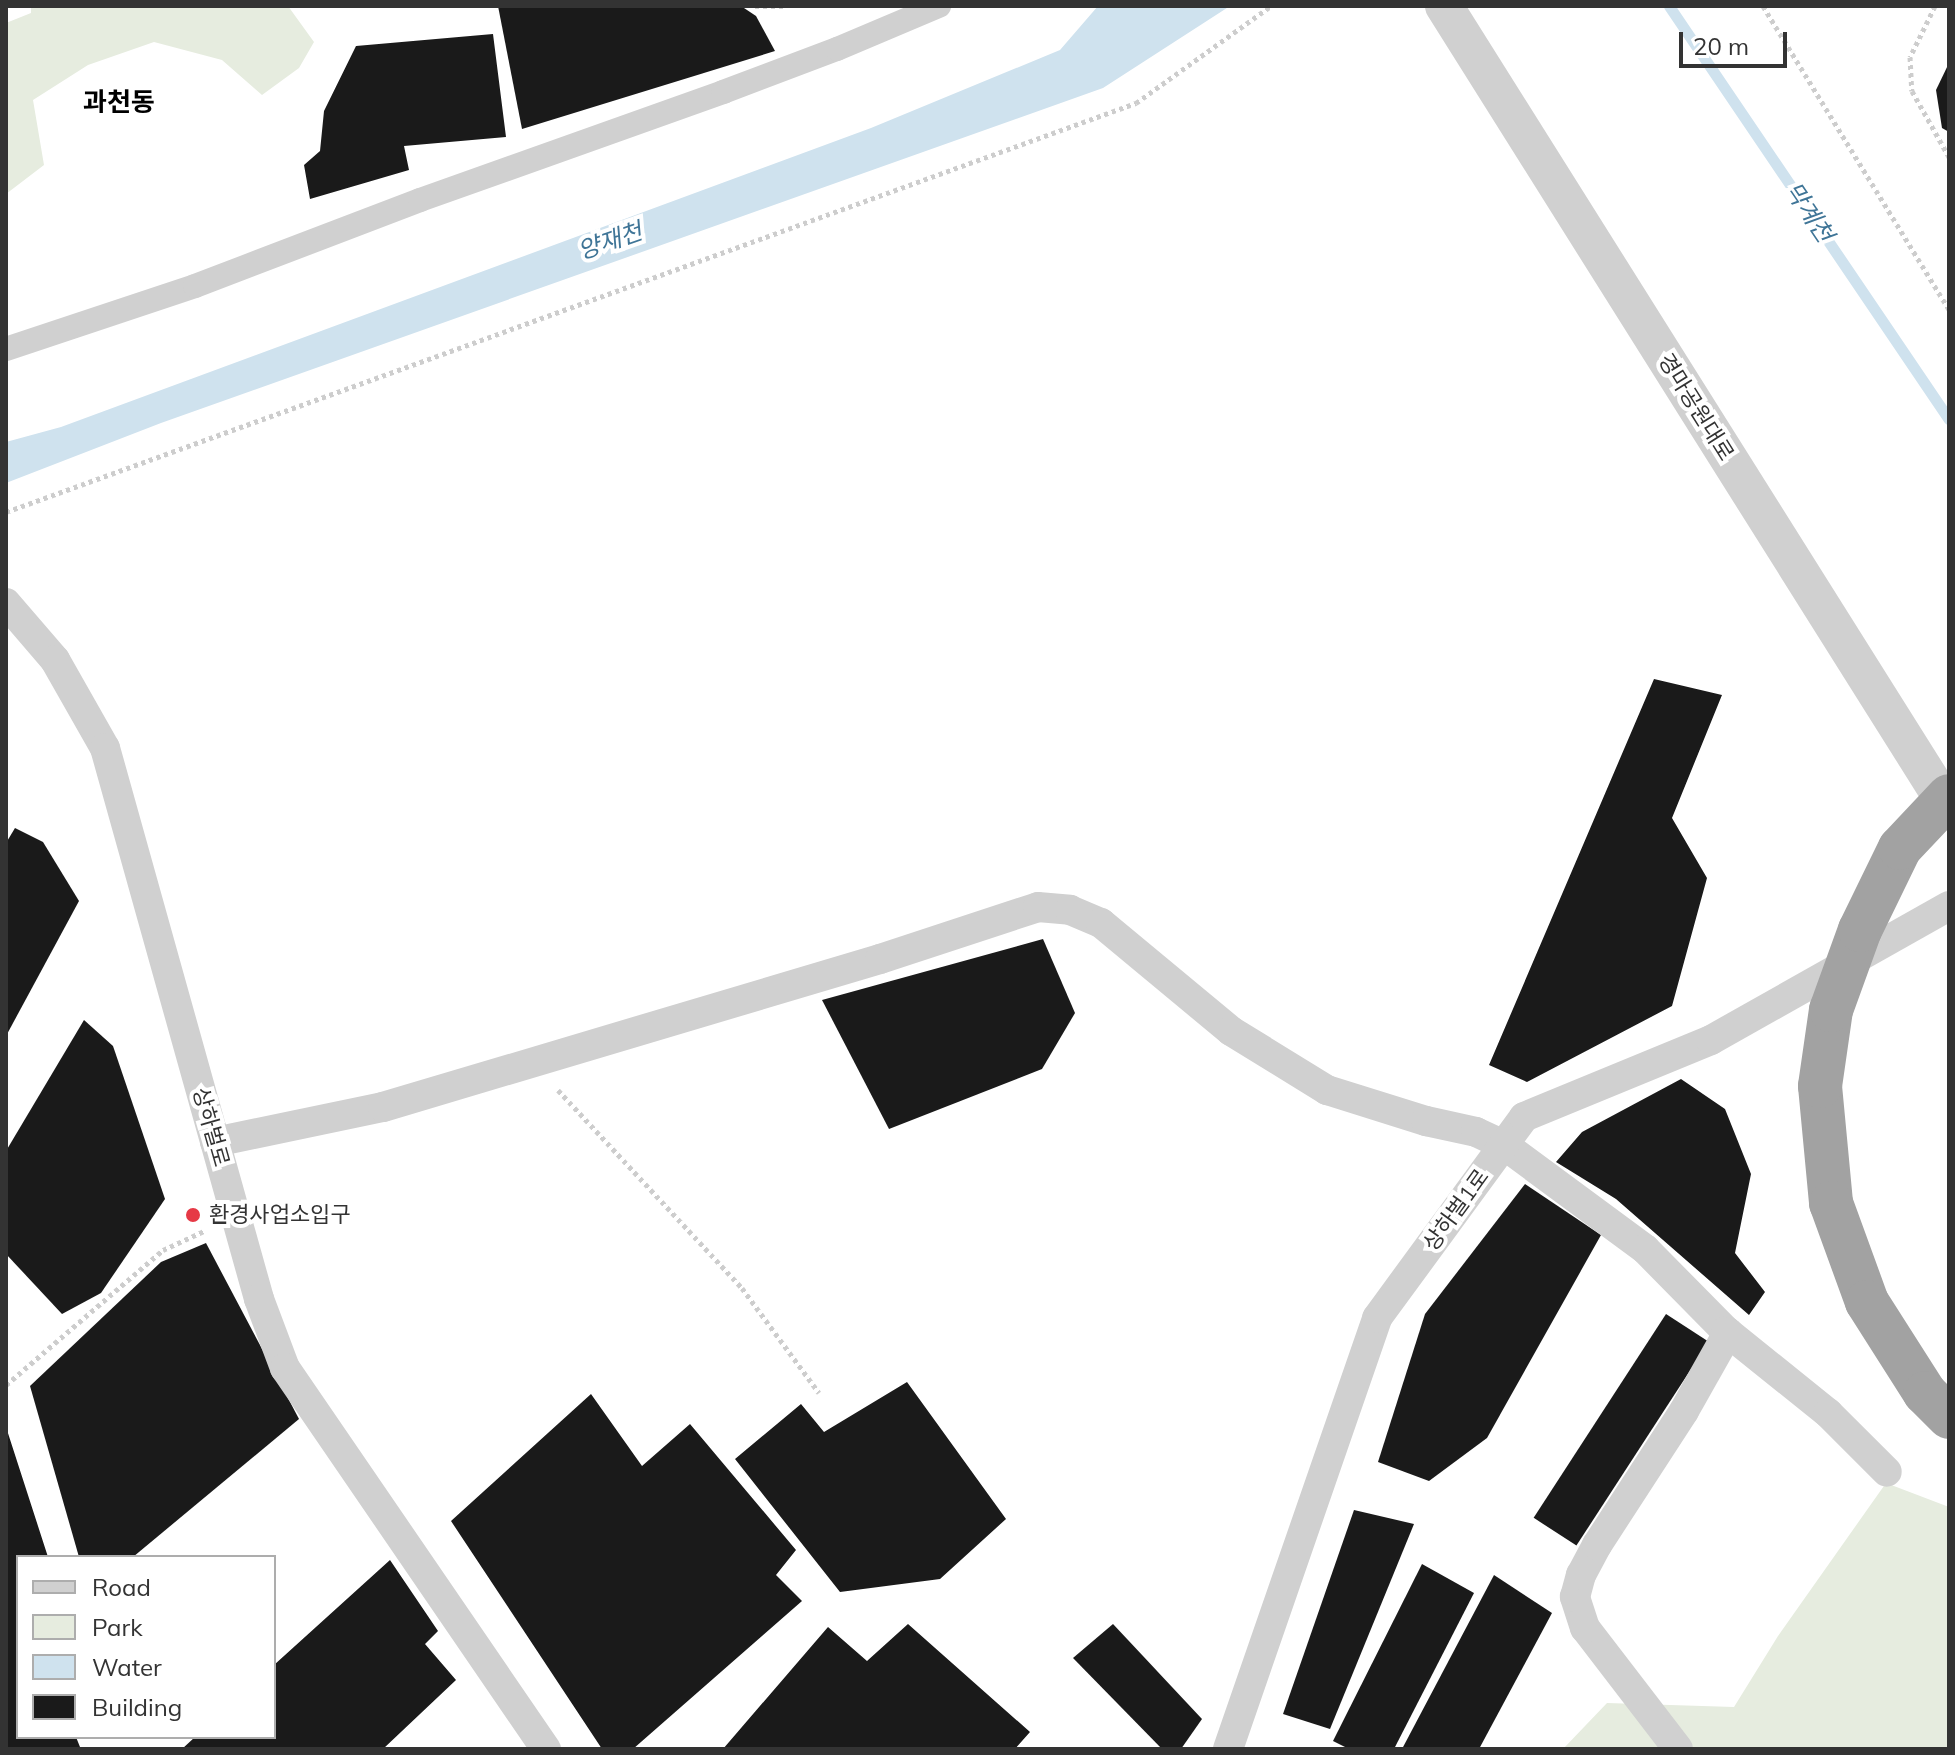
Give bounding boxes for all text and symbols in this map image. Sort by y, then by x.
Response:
scale bar [1683,16,1791,66]
text: 20 m [1693,31,1749,61]
district label: 과천동 [83,86,155,118]
water label: 막계천 [1779,176,1839,248]
water label: 양재천 [574,217,646,265]
street label: 경마공원대로 [1653,349,1739,465]
street label: 상하벌로 [187,1084,235,1170]
street label: 상하벌1로 [1418,1164,1494,1256]
place label: 환경사업소입구 [209,1202,351,1228]
marker: 환경사업소입구 [184,1206,202,1224]
legend [16,1555,276,1739]
text: Road [92,1572,151,1602]
text: Park [92,1612,143,1642]
text: Water [92,1652,162,1682]
text: Building [92,1692,182,1722]

